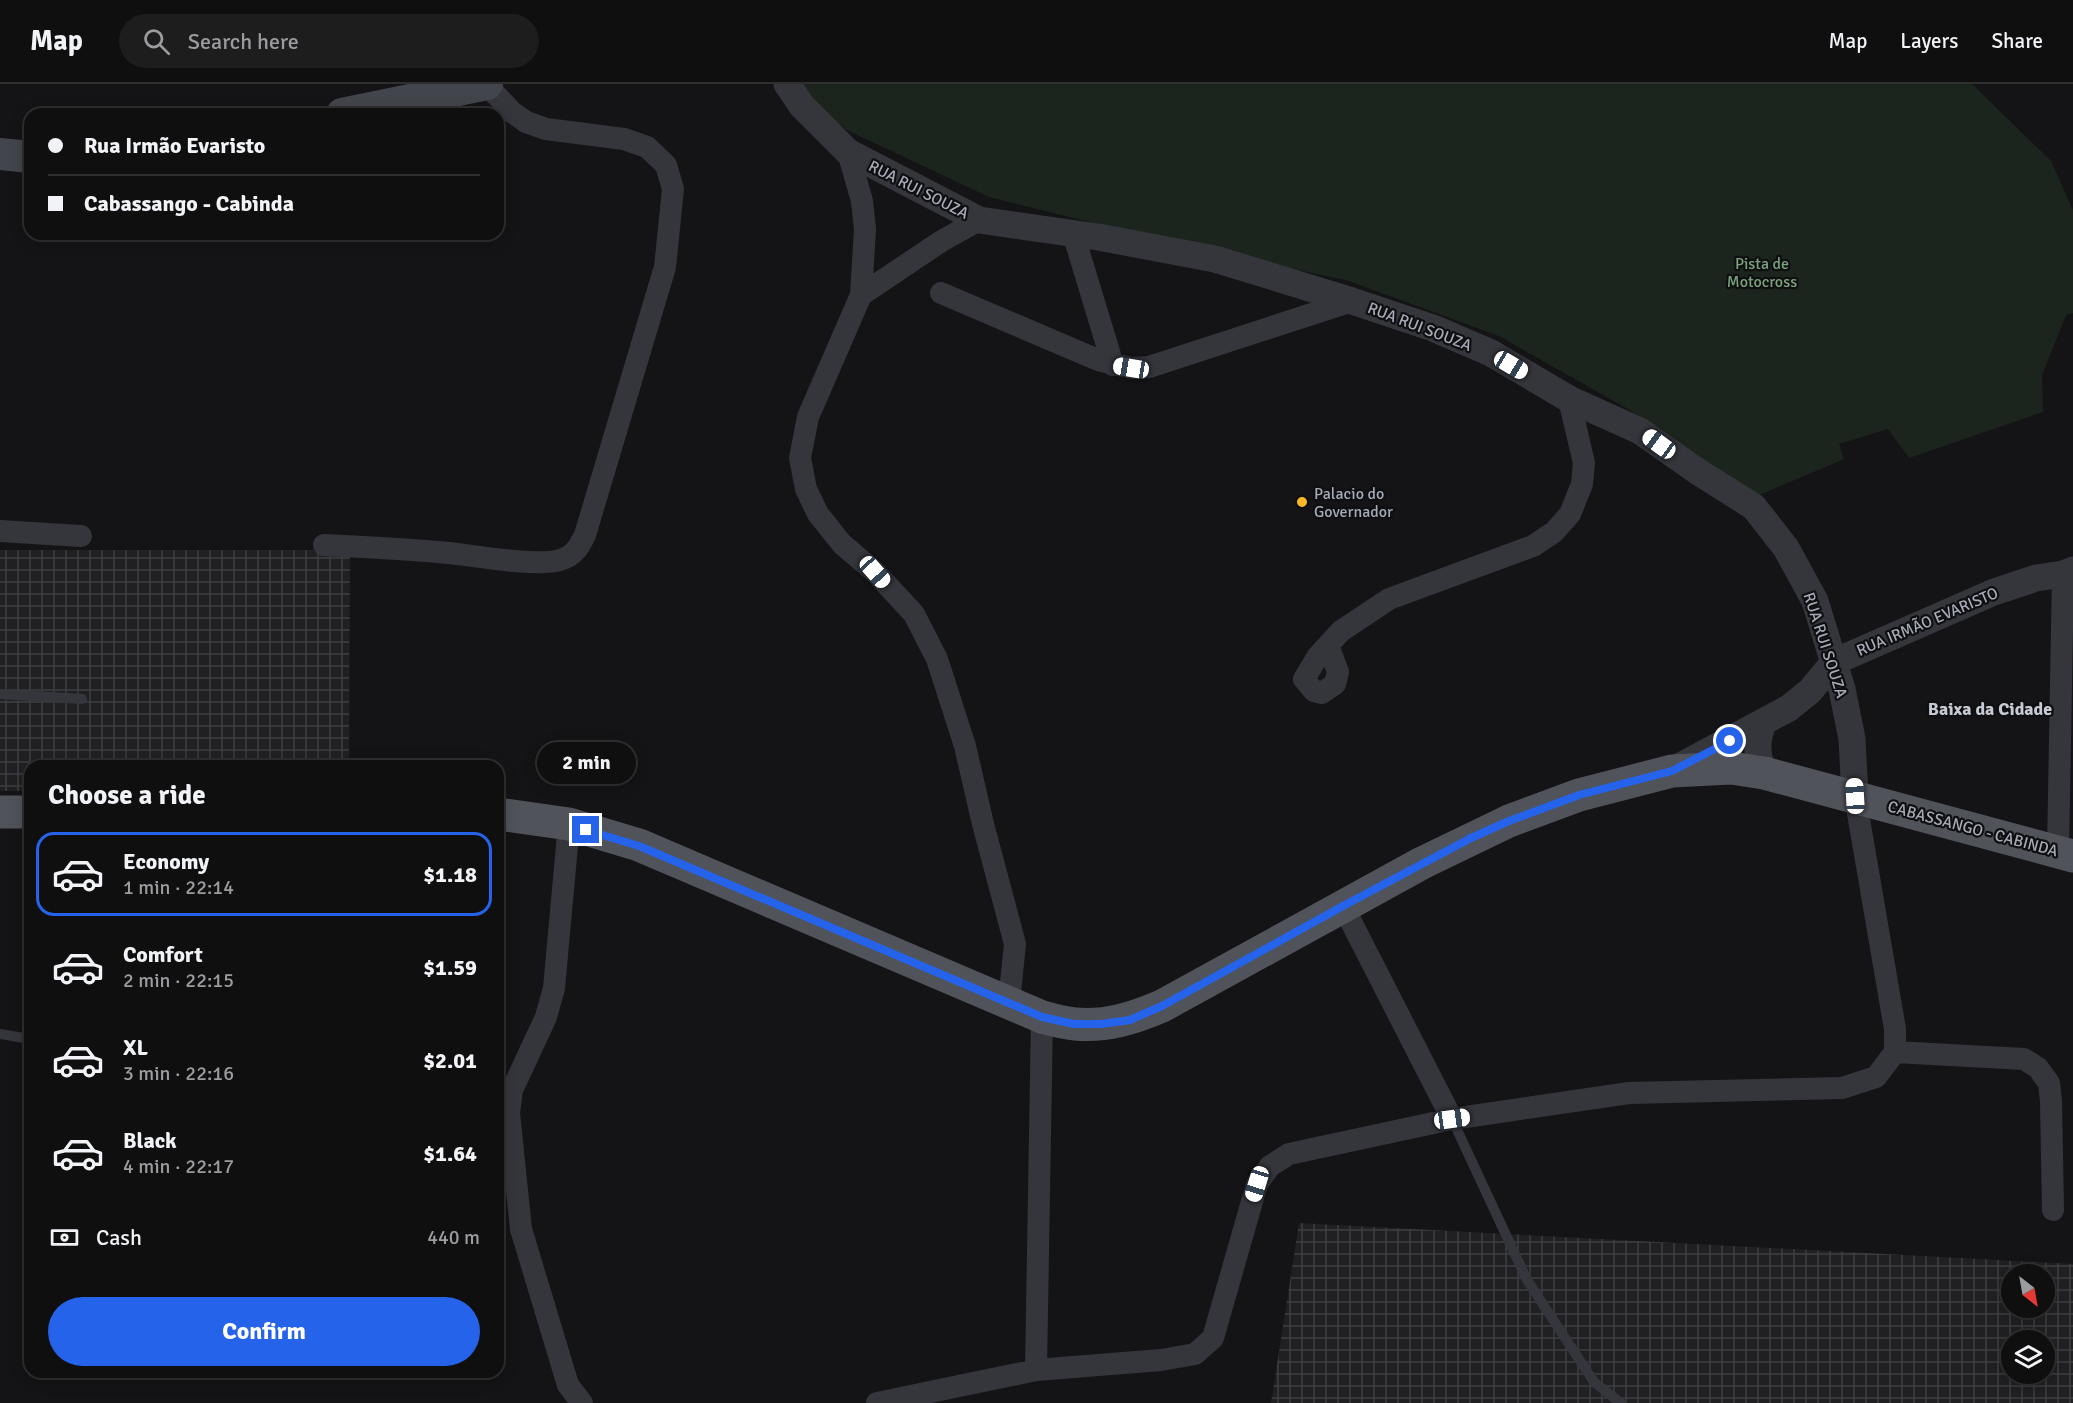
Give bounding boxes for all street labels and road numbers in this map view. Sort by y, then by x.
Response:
street label: RUA RUI SOUZA [865,156,972,224]
street label: RUA RUI SOUZA [1365,298,1475,356]
street label: RUA IRMÃO EVARISTO [1854,583,2001,661]
street label: RUA RUI SOUZA [1799,590,1852,701]
street label: CABASSANGO - CABINDA [1885,797,2060,861]

